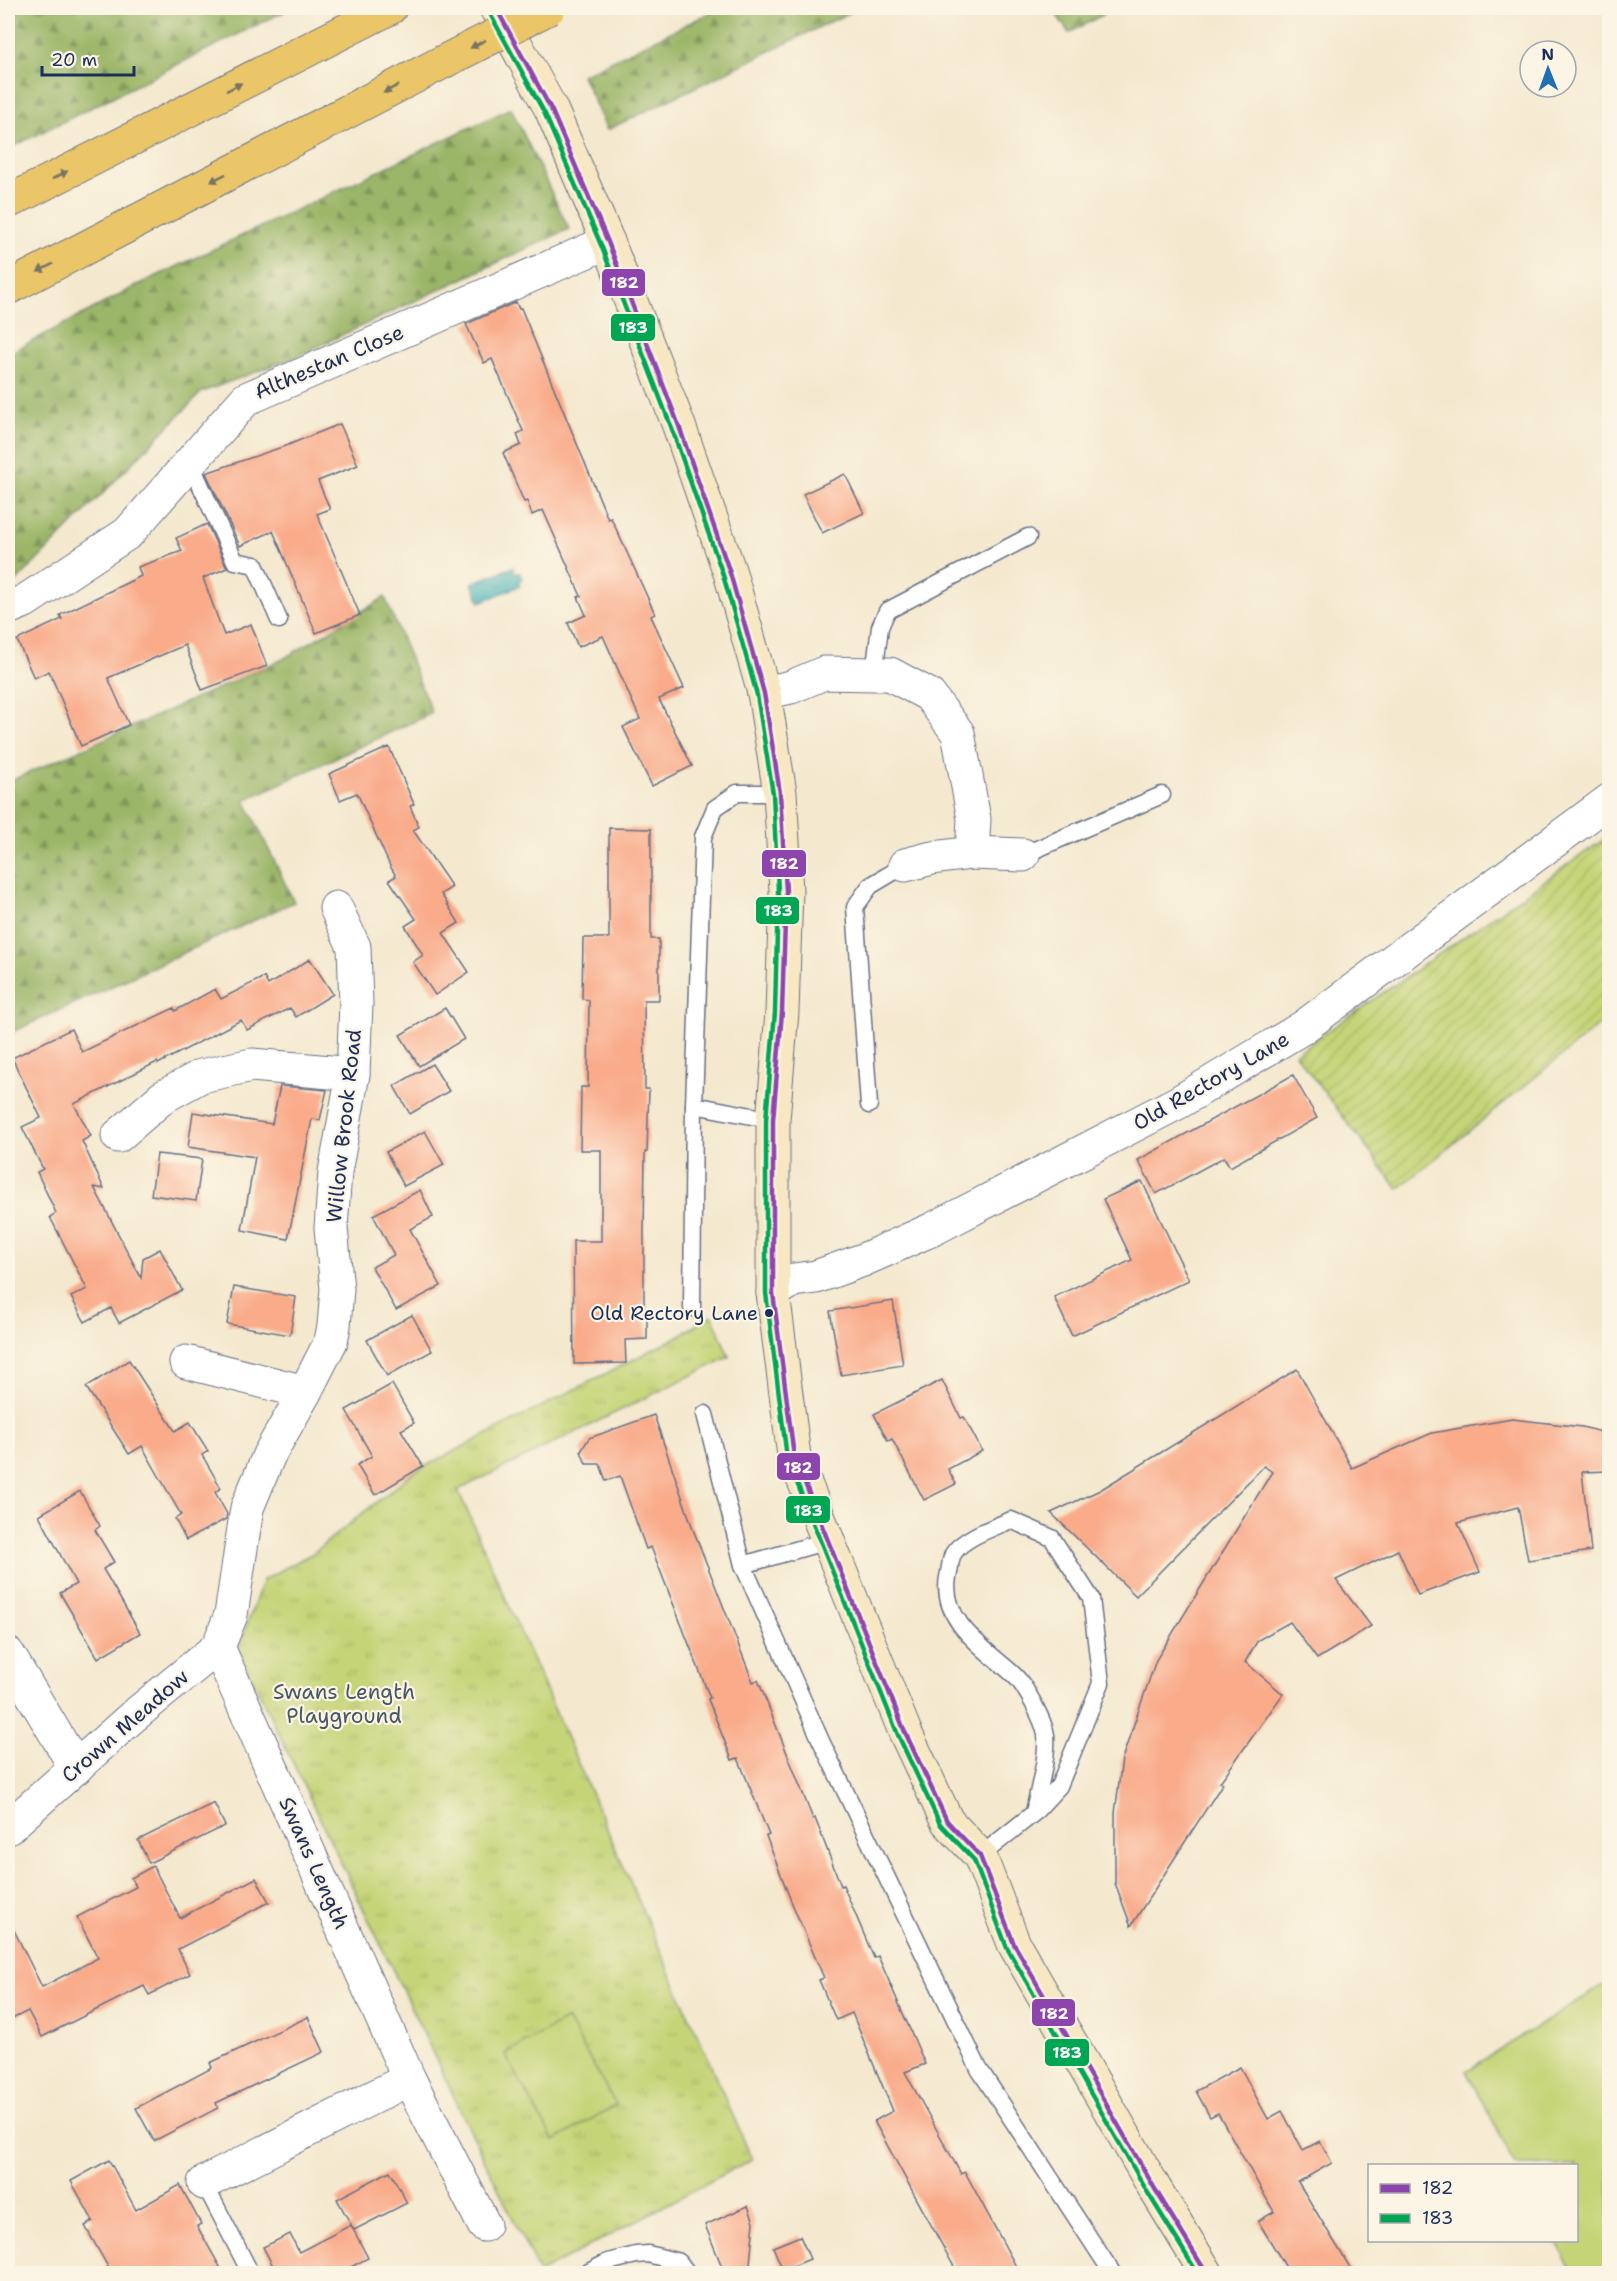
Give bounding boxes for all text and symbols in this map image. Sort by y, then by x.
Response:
scale bar [42,39,134,77]
one-way arrow [469,39,486,49]
north arrow [1518,39,1578,99]
text: N [1541,44,1554,65]
text: 20 m [51,48,97,72]
one-way arrow [225,82,242,92]
one-way arrow [383,84,400,93]
one-way arrow [51,170,68,180]
one-way arrow [210,174,227,183]
one-way arrow [36,263,53,273]
line badge: 182 [601,268,646,297]
text: 182 [609,272,639,293]
line badge: 183 [610,313,656,342]
text: 183 [618,317,648,338]
street label: Althestan Close [250,318,408,406]
line badge: 182 [761,849,807,878]
text: 182 [769,853,799,874]
line badge: 183 [755,896,800,925]
text: 183 [763,900,793,921]
street label: Old Rectory Lane [1128,1025,1294,1137]
street label: Willow Brook Road [320,1028,368,1224]
place label: Old Rectory Lane [590,1300,758,1326]
marker: Old Rectory Lane [763,1307,775,1319]
line badge: 182 [776,1452,821,1481]
text: 182 [783,1457,813,1478]
line badge: 183 [785,1495,831,1524]
text: 183 [793,1500,823,1521]
street label: Crown Meadow [55,1663,195,1789]
park label: Swans Length Playground [273,1678,415,1730]
street label: Swans Length [272,1792,356,1934]
line badge: 182 [1031,1998,1076,2027]
text: 182 [1039,2003,1069,2024]
line badge: 183 [1044,2038,1090,2067]
text: 183 [1052,2042,1082,2063]
legend [1368,2164,1578,2242]
text: 182 [1422,2176,1453,2200]
text: 183 [1422,2206,1453,2230]

